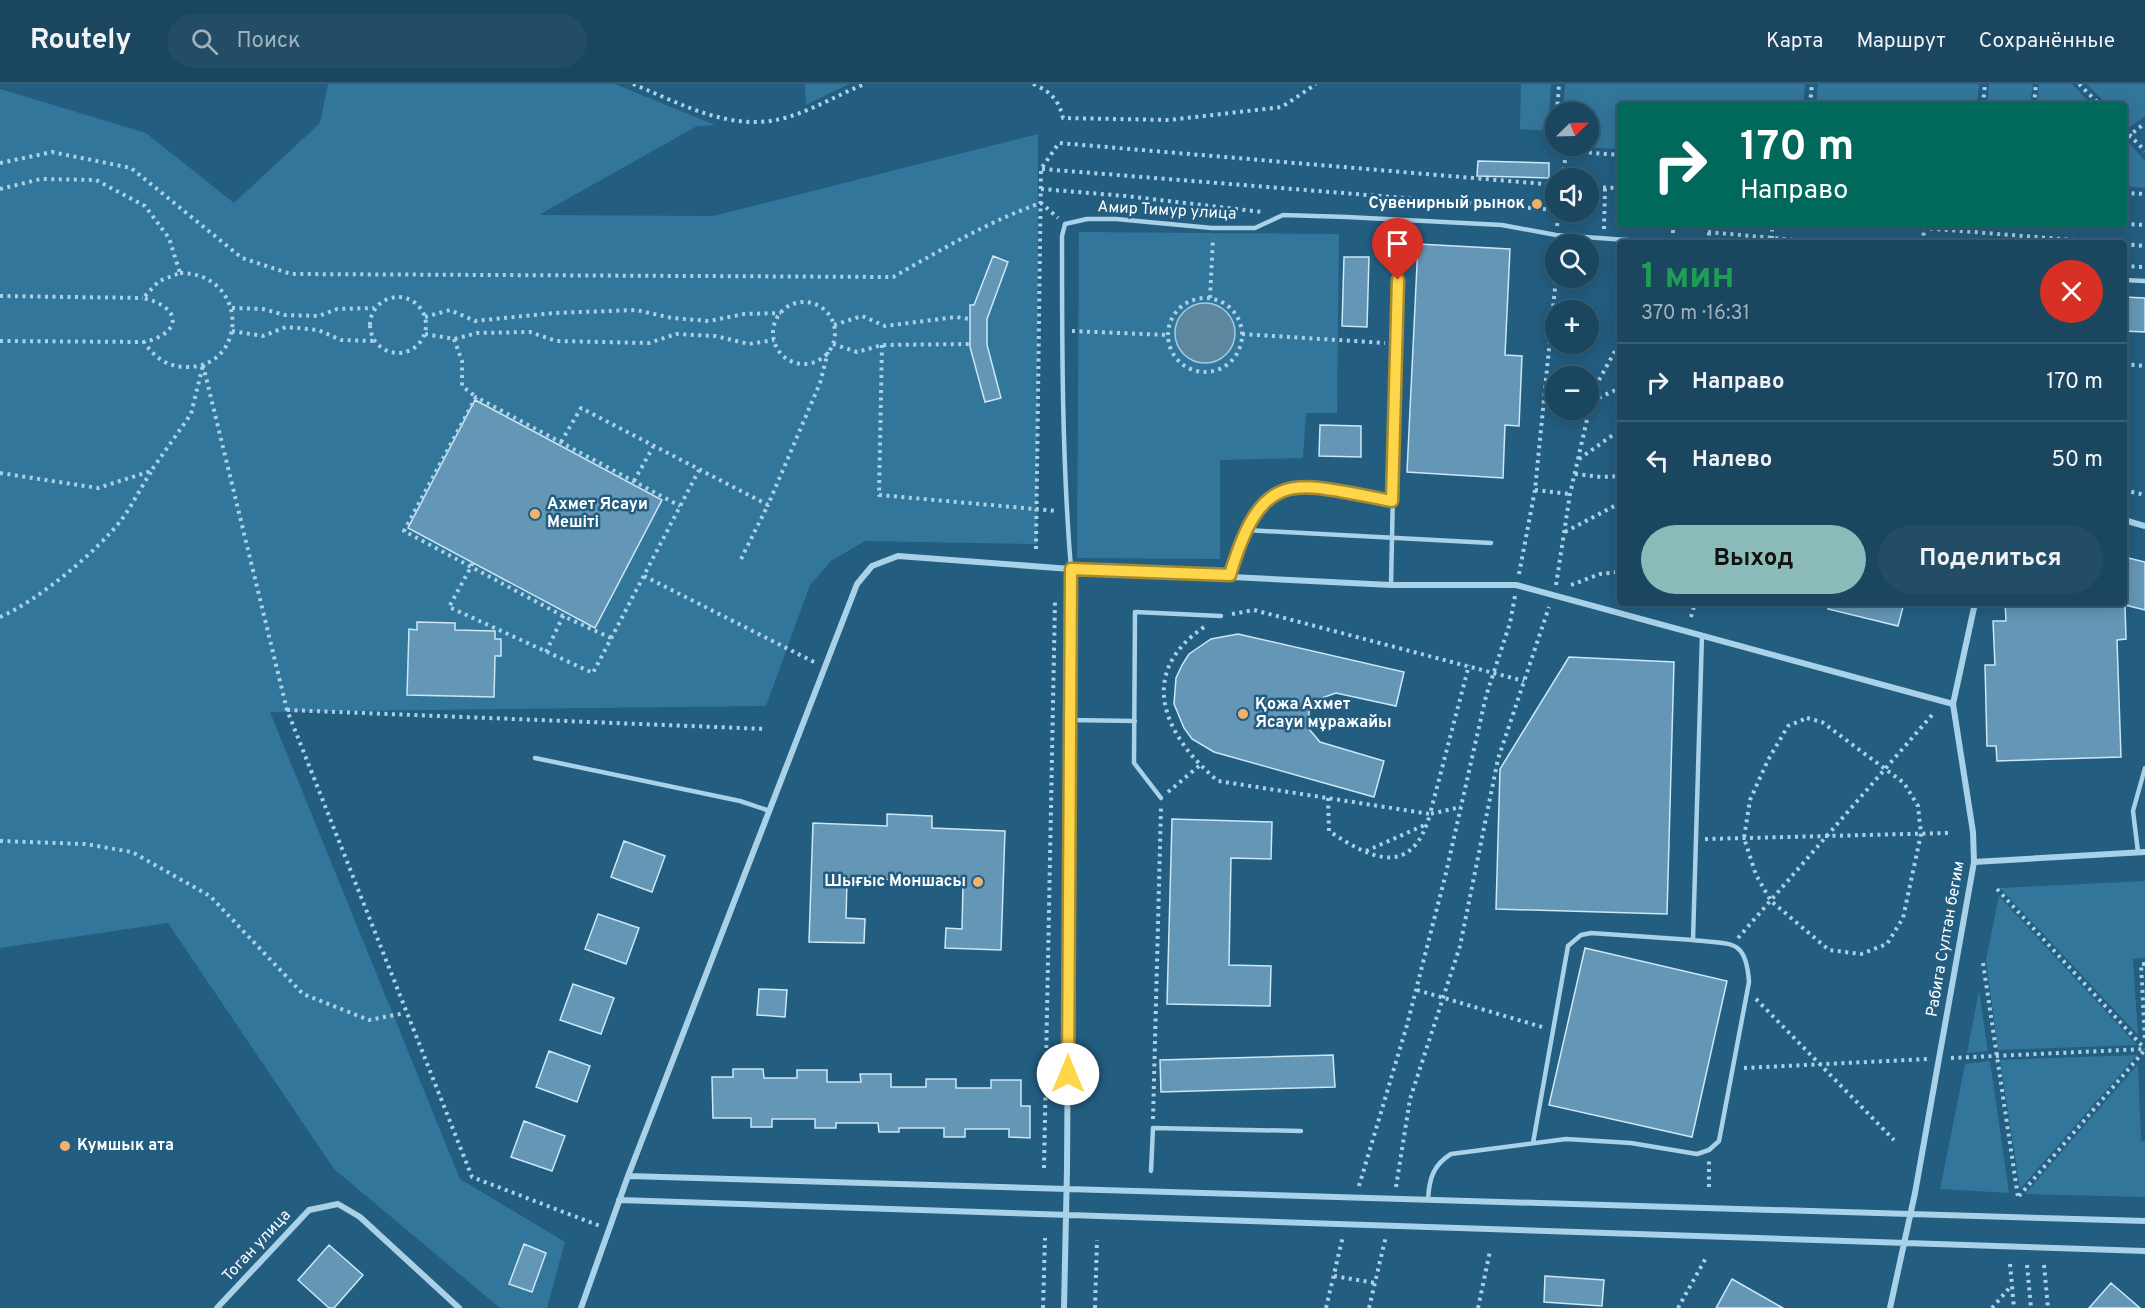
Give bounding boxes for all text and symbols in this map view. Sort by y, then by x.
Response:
search box [167,14,587,68]
text: Routely [30,23,131,59]
icon: search [188,25,221,58]
text: Поиск [236,28,301,55]
text: Карта [1766,28,1823,55]
text: Маршрут [1856,28,1946,55]
text: Сохранённые [1979,28,2115,55]
north arrow [1545,102,1599,156]
map controls [1545,102,1599,420]
text: 170 m [1740,122,1854,175]
icon: right [1641,126,1719,204]
button: sound [1545,168,1599,222]
text: Направо [1740,174,1848,208]
place label: Сувенирный рынок [1368,194,1525,214]
street label: Амир Тимур улица [1097,197,1237,225]
marker: Сувенирный рынок [1530,197,1544,211]
pin [1372,218,1423,280]
icon: arrive [1381,227,1414,260]
button: search [1545,234,1599,288]
text: 1 мин [1641,255,1735,301]
button: close [2040,260,2103,323]
button: + [1545,300,1599,354]
text: 370 m · 16:31 [1641,301,1750,327]
button: − [1545,366,1599,420]
icon: right [1641,366,1674,399]
text: Направо [1692,369,1784,396]
text: 170 m [2046,369,2103,396]
icon: left [1641,444,1674,477]
text: Налево [1692,447,1772,474]
text: 50 m [2051,447,2103,474]
place label: Ахмет Ясауи Мешіті [547,495,648,533]
marker: Ахмет Ясауи Мешіті [528,507,542,521]
button: Выход [1641,525,1866,594]
button: Поделиться [1878,525,2103,594]
place label: Қожа Ахмет Ясауи мұражайы [1255,695,1392,733]
marker: Қожа Ахмет Ясауи мұражайы [1236,707,1250,721]
street label: Рабига Султан бегим [1922,859,1970,1019]
place label: Шығыс Моншасы [824,872,966,892]
marker: Шығыс Моншасы [971,875,985,889]
position arrow [1036,1042,1100,1106]
place label: Кумшык ата [77,1136,174,1156]
marker: Кумшык ата [58,1139,72,1153]
street label: Тоган улица [218,1206,296,1286]

